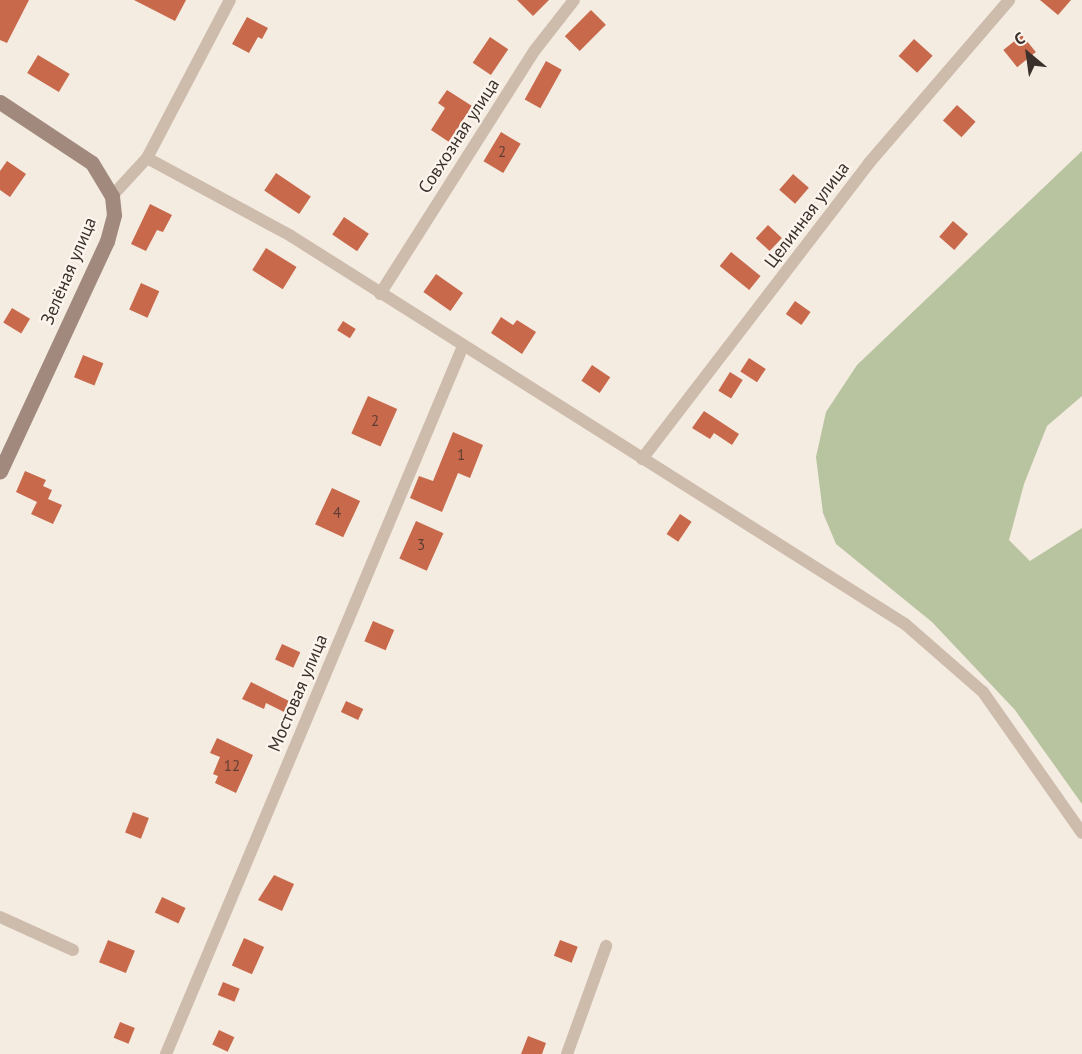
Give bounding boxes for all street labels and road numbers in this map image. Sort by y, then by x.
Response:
street label: Совхозная улица [414,75,504,197]
street label: Целинная улица [760,158,854,272]
street label: Зелёная улица [37,214,101,328]
street label: Мостовая улица [264,631,332,755]

